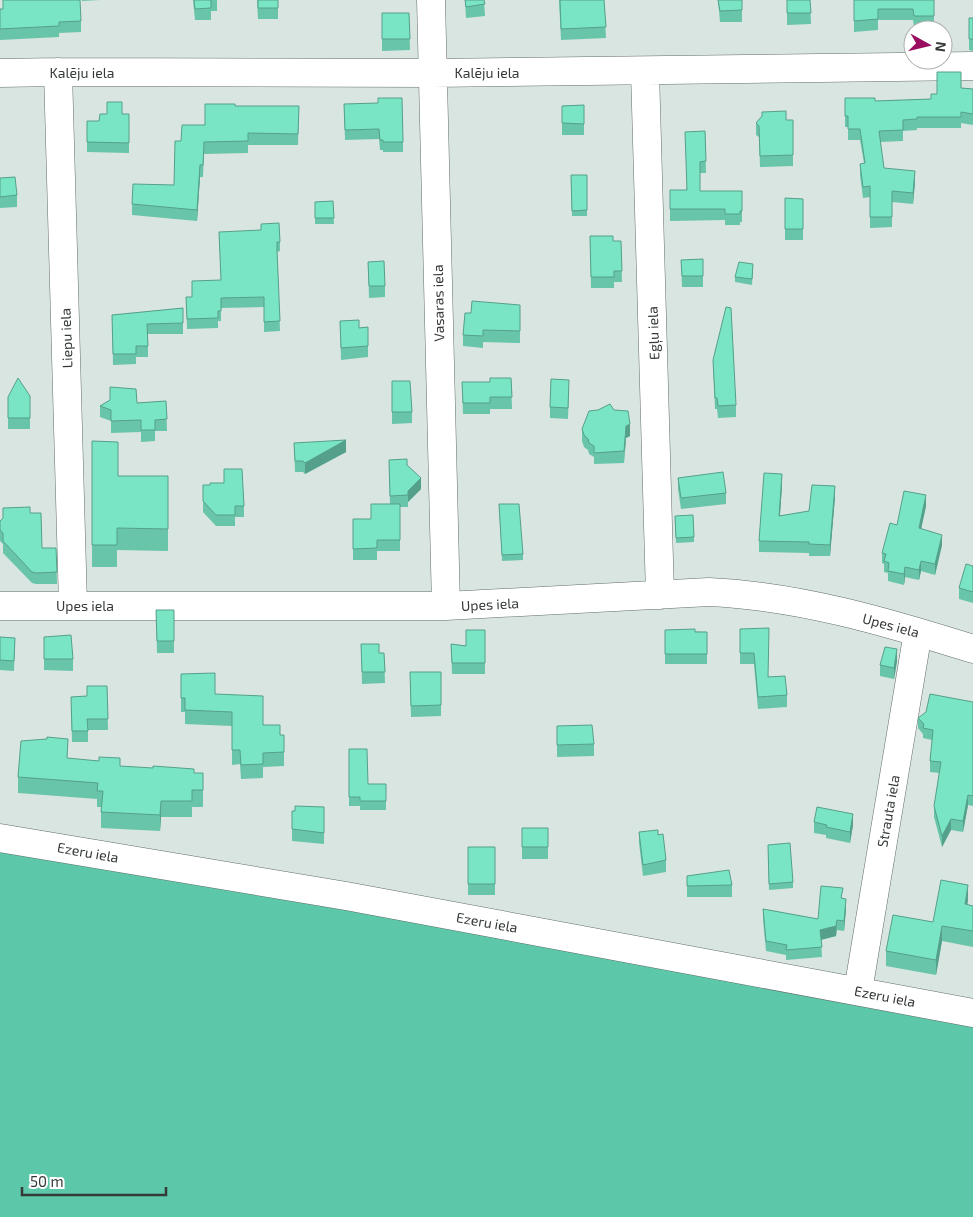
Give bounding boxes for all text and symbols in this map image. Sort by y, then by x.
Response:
north arrow [903,20,953,70]
text: N [932,41,950,53]
street label: Kalēju iela [49,64,115,81]
street label: Kalēju iela [454,64,520,81]
street label: Vasaras iela [429,264,447,342]
street label: Egļu iela [644,306,663,360]
street label: Liepu iela [56,308,76,368]
street label: Upes iela [461,594,519,614]
street label: Upes iela [56,597,114,614]
street label: Upes iela [861,609,921,641]
street label: Strauta iela [873,773,903,849]
street label: Ezeru iela [56,838,120,866]
street label: Ezeru iela [455,908,519,936]
street label: Ezeru iela [853,982,917,1010]
scale bar [22,1164,166,1196]
text: 50 m [30,1172,64,1190]

